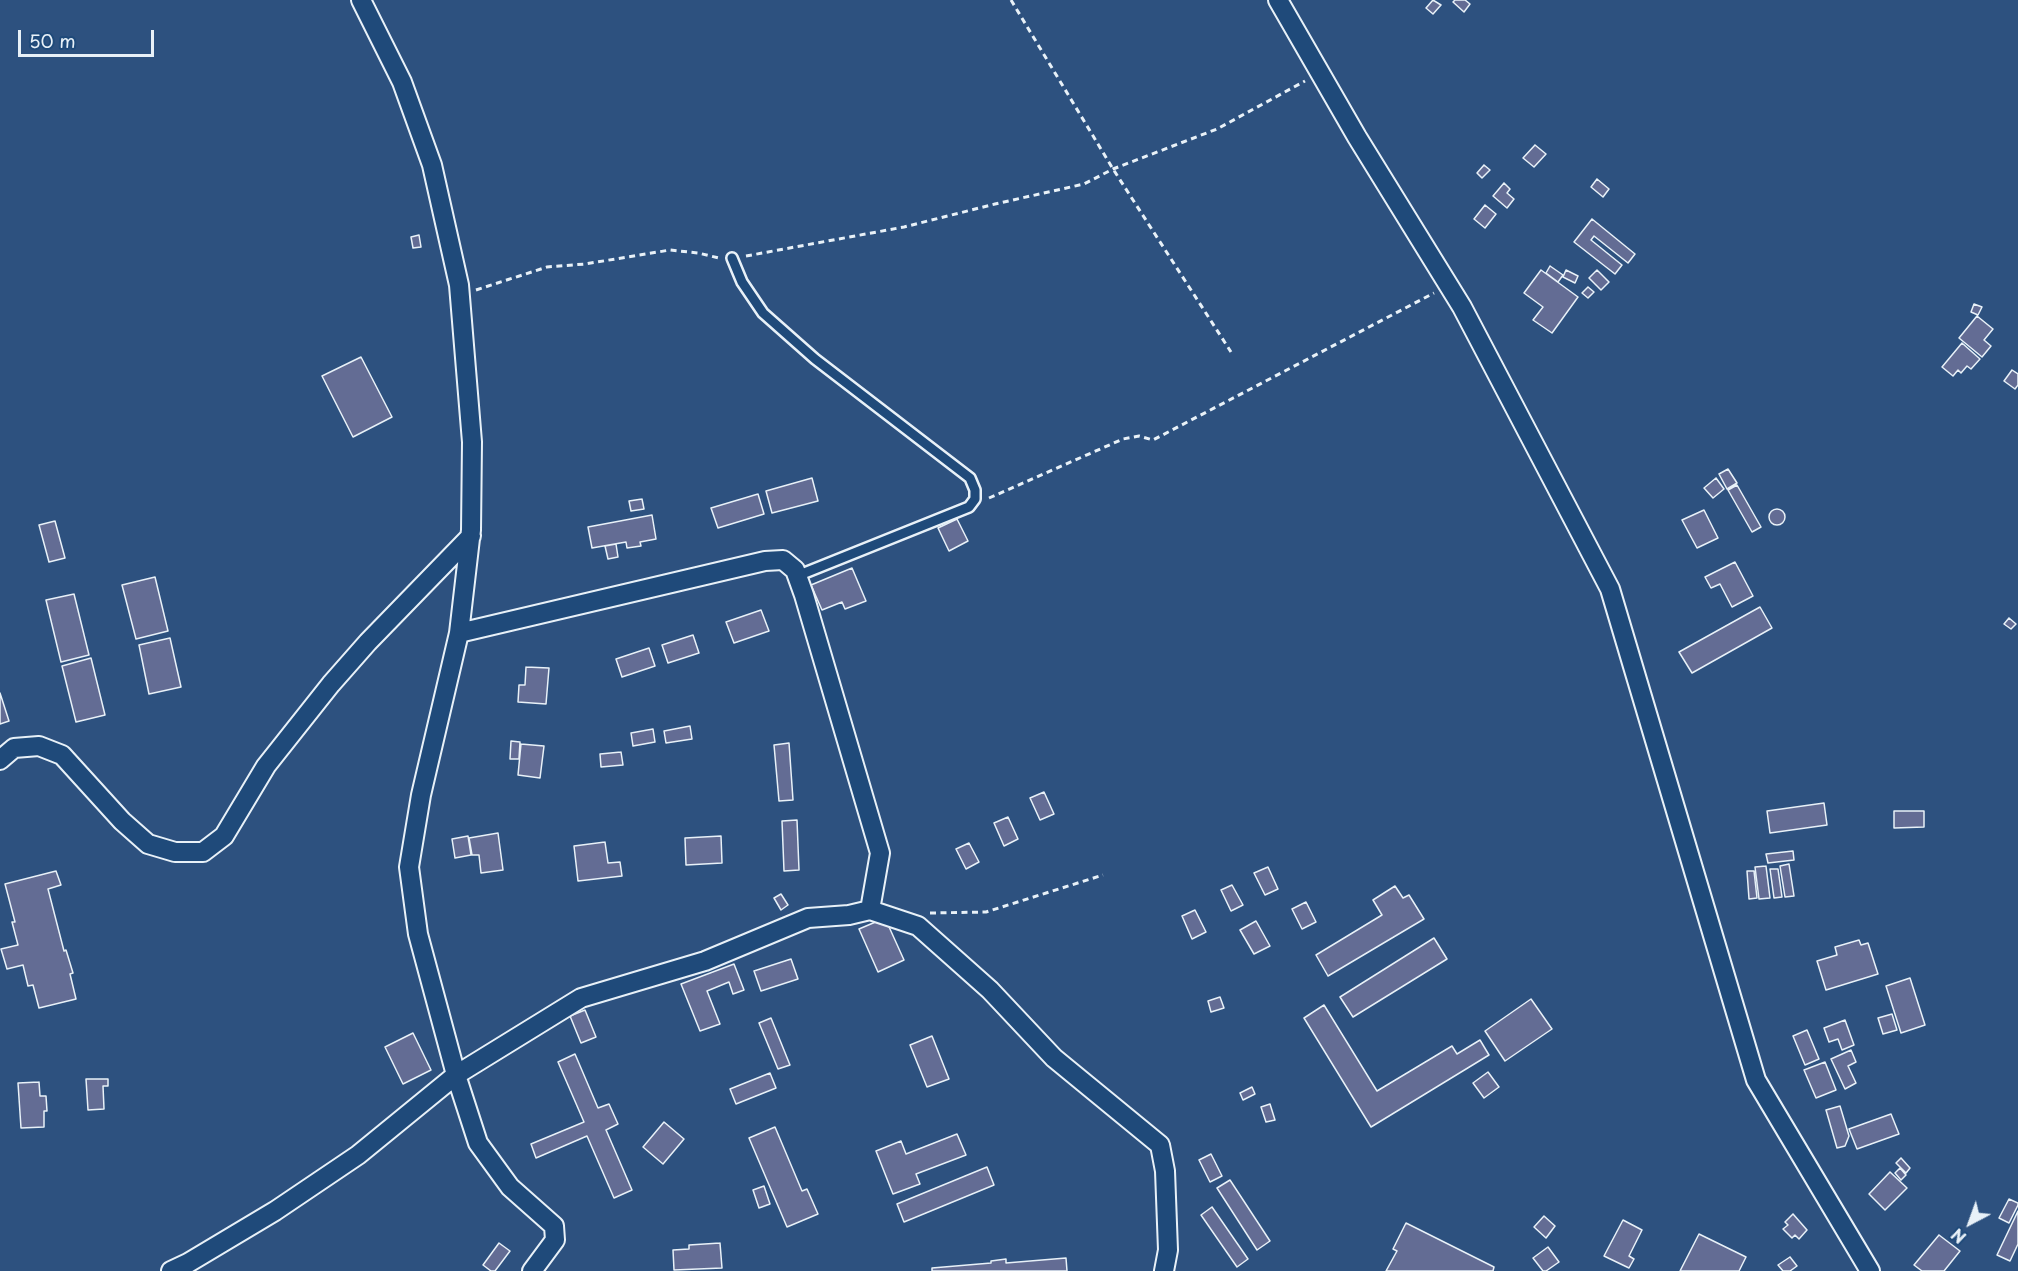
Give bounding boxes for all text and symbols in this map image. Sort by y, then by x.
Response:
scale bar [21,18,158,56]
text: 50 m [29,27,76,54]
north arrow [1940,1193,2000,1253]
text: N [1946,1223,1971,1250]

